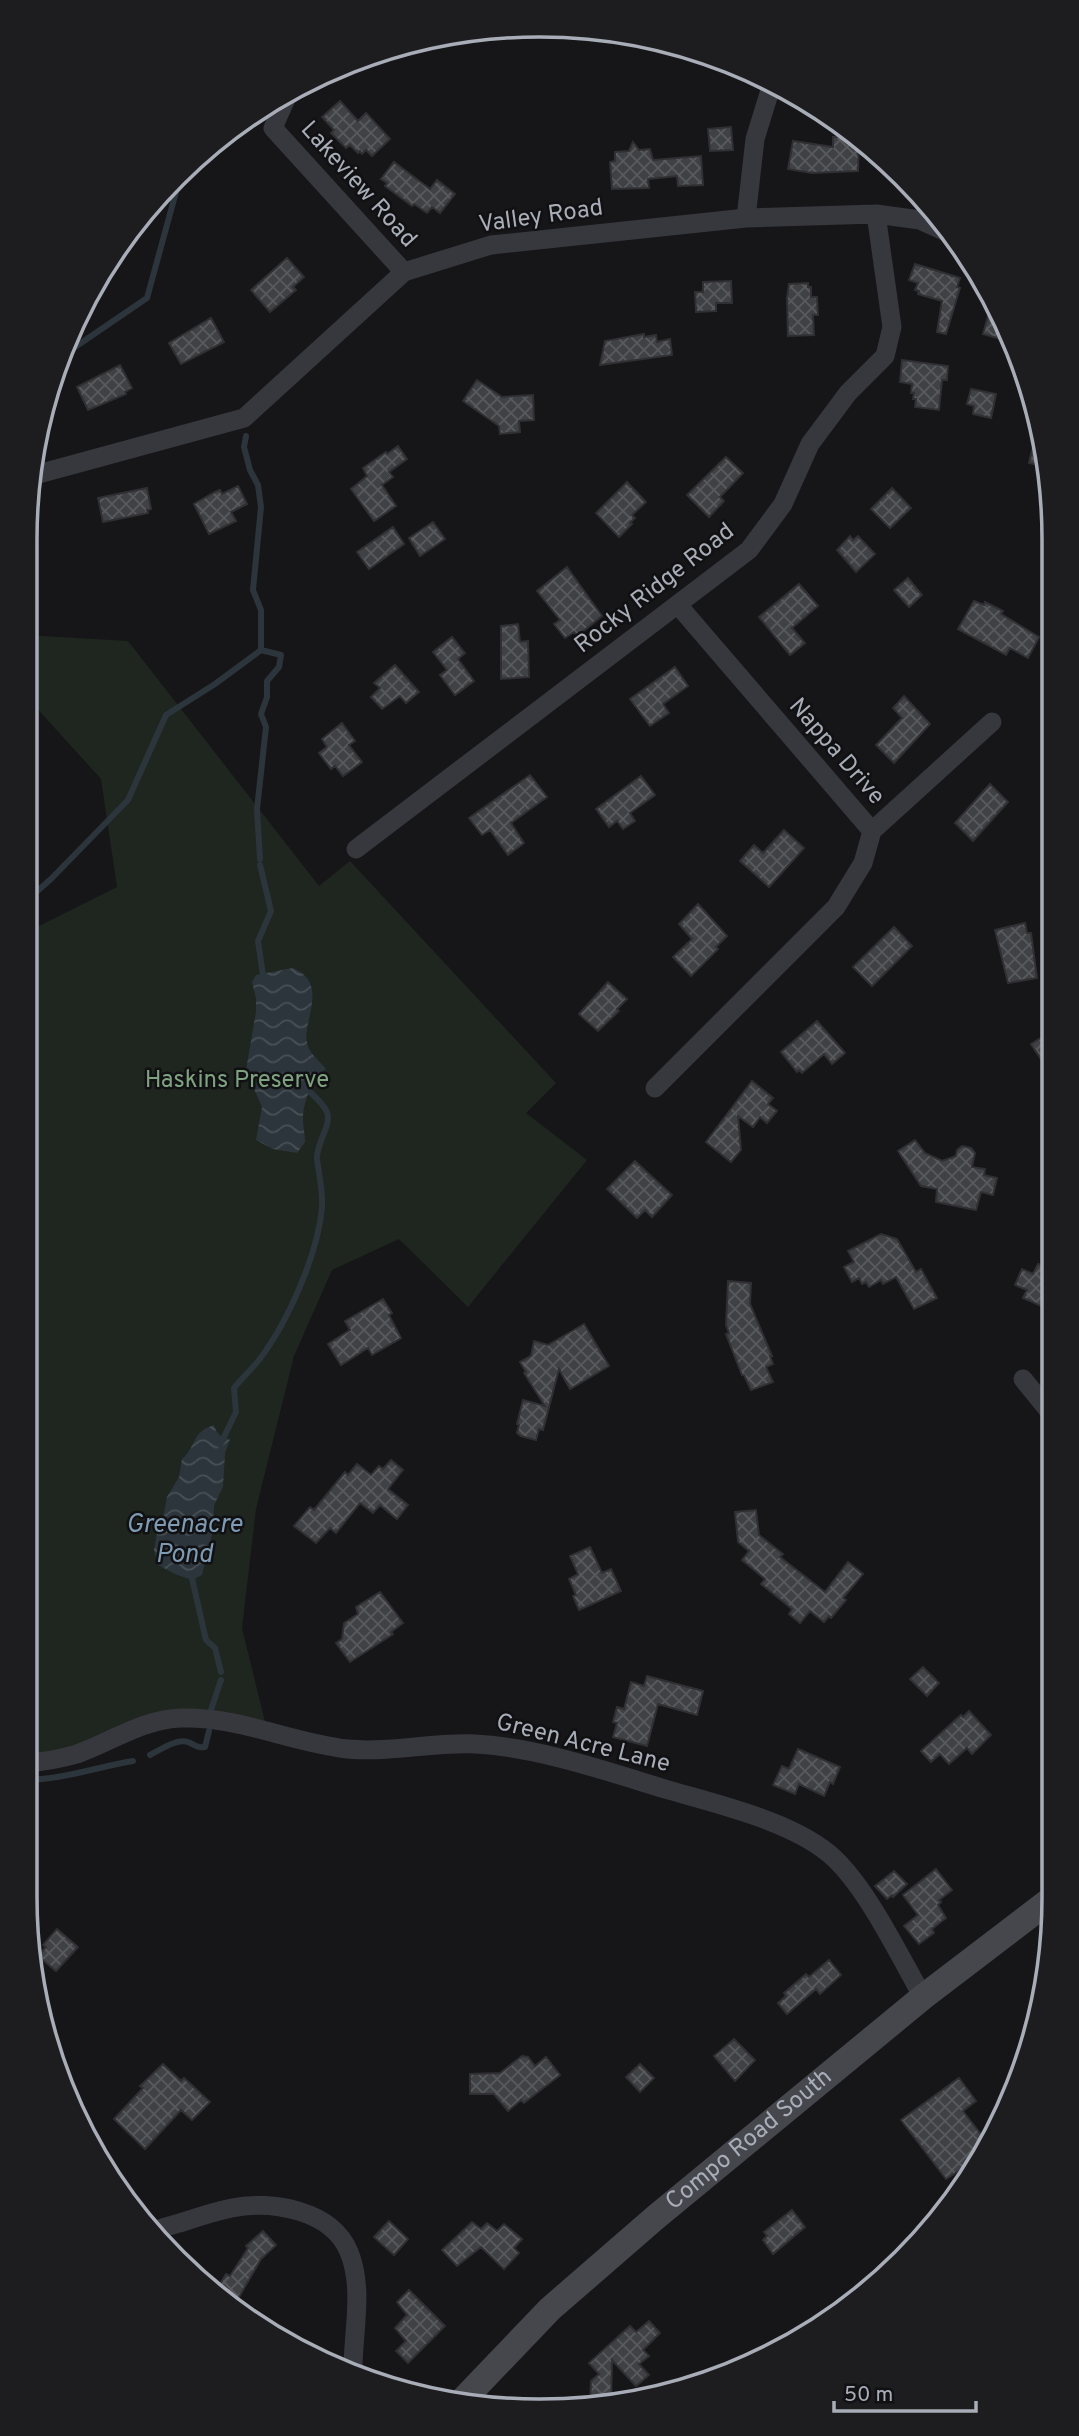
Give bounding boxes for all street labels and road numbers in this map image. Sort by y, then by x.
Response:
street label: Lakeview Road [293,116,423,254]
street label: Valley Road [477,193,605,241]
street label: Rocky Ridge Road [569,517,741,661]
street label: Nappa Drive [781,692,891,812]
street label: Green Acre Lane [493,1708,673,1780]
street label: Compo Road South [660,2063,839,2217]

